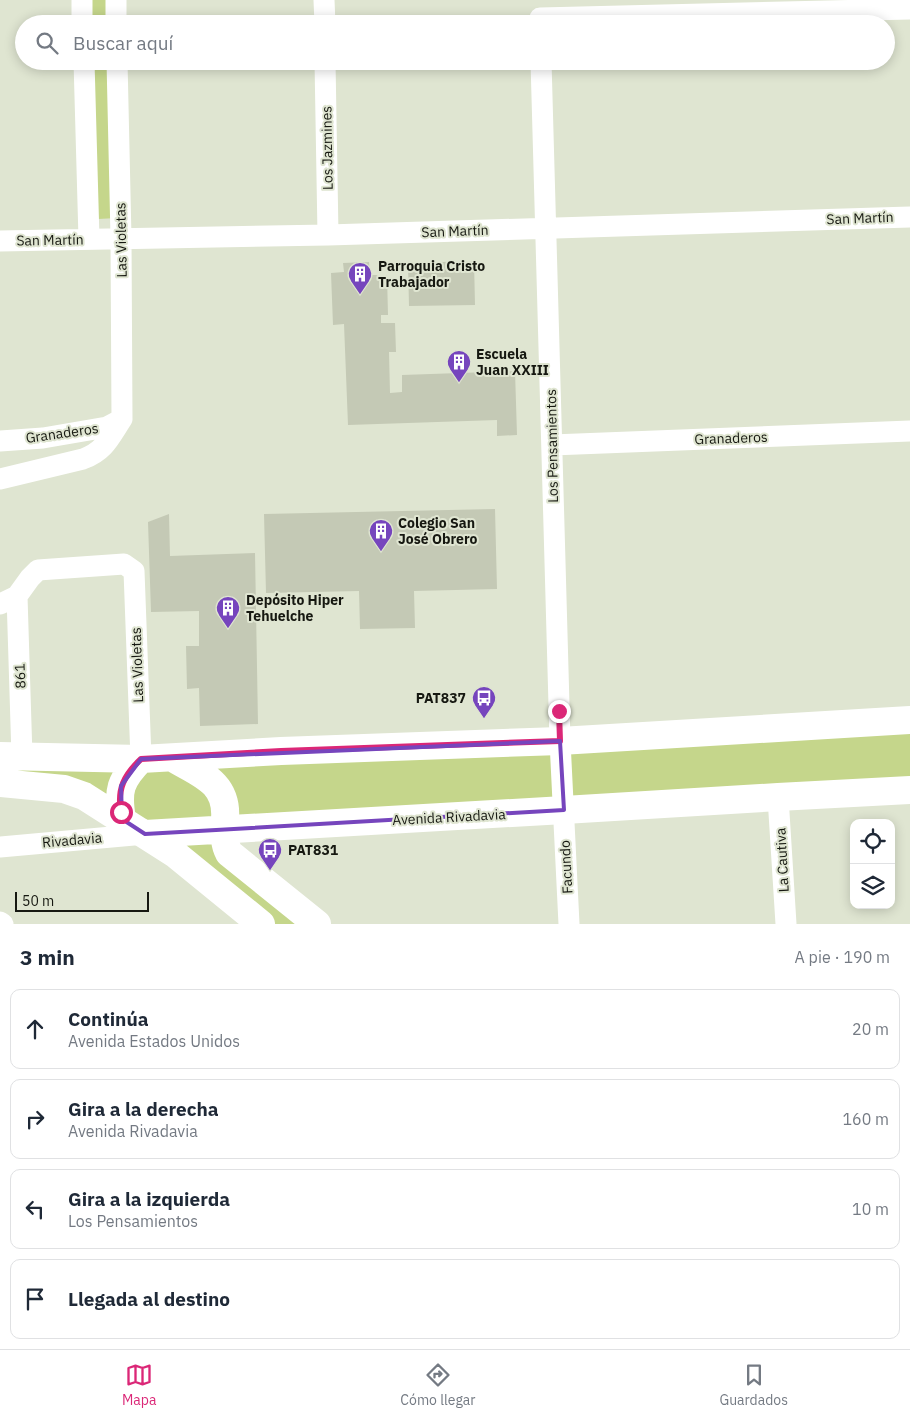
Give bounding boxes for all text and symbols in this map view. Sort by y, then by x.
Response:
search box [15,15,895,70]
icon: search [33,29,61,57]
text: Buscar aquí [73,31,173,55]
street label: Los Jazmines [317,106,337,190]
street label: Las Violetas [111,202,131,278]
street label: San Martín [826,208,894,228]
street label: San Martín [421,221,489,241]
street label: San Martín [16,230,84,250]
place label: Parroquia Cristo Trabajador [378,257,485,291]
building icon: Parroquia Cristo Trabajador [347,261,373,295]
place label: Escuela Juan XXIII [476,345,549,379]
building icon: Escuela Juan XXIII [446,349,472,383]
street label: Los Pensamientos [542,389,562,503]
street label: Granaderos [24,419,100,447]
street label: Granaderos [694,428,768,448]
place label: Colegio San José Obrero [398,514,477,548]
building icon: Colegio San José Obrero [368,518,394,552]
place label: Depósito Hiper Tehuelche [246,591,344,625]
building icon: Depósito Hiper Tehuelche [215,595,241,629]
street label: Las Violetas [127,627,147,703]
street label: 861 [11,663,29,689]
bus stop icon: PAT837 [471,685,497,719]
place label: PAT837 [416,689,466,707]
route end [548,700,571,723]
route start [110,801,133,824]
street label: Avenida Rivadavia [392,805,507,829]
map controls [850,819,895,909]
button: locate [850,819,895,864]
street label: La Cautiva [771,827,793,893]
street label: Rivadavia [41,828,103,852]
bus stop icon: PAT831 [257,837,283,871]
street label: Facundo [556,840,576,894]
place label: PAT831 [288,841,339,859]
button: layers [850,864,895,909]
scale bar [15,889,149,912]
text: 50 m [22,892,54,910]
text: 3 min [20,943,75,971]
text: A pie · 190 m [795,947,890,967]
text: Continúa [68,1007,149,1031]
icon: ahead [21,1015,49,1043]
text: 20 m [852,1019,889,1039]
text: Avenida Estados Unidos [68,1031,240,1051]
text: Gira a la derecha [68,1097,219,1121]
icon: right [21,1105,49,1133]
text: 160 m [842,1109,889,1129]
text: Avenida Rivadavia [68,1121,198,1141]
text: Gira a la izquierda [68,1187,230,1211]
icon: left [21,1195,49,1223]
text: 10 m [852,1199,889,1219]
text: Los Pensamientos [68,1211,198,1231]
icon: arrive [21,1285,49,1313]
text: Llegada al destino [68,1287,230,1311]
tab: Mapa [122,1361,156,1409]
tab: Cómo llegar [400,1361,475,1409]
tab: Guardados [719,1361,788,1409]

